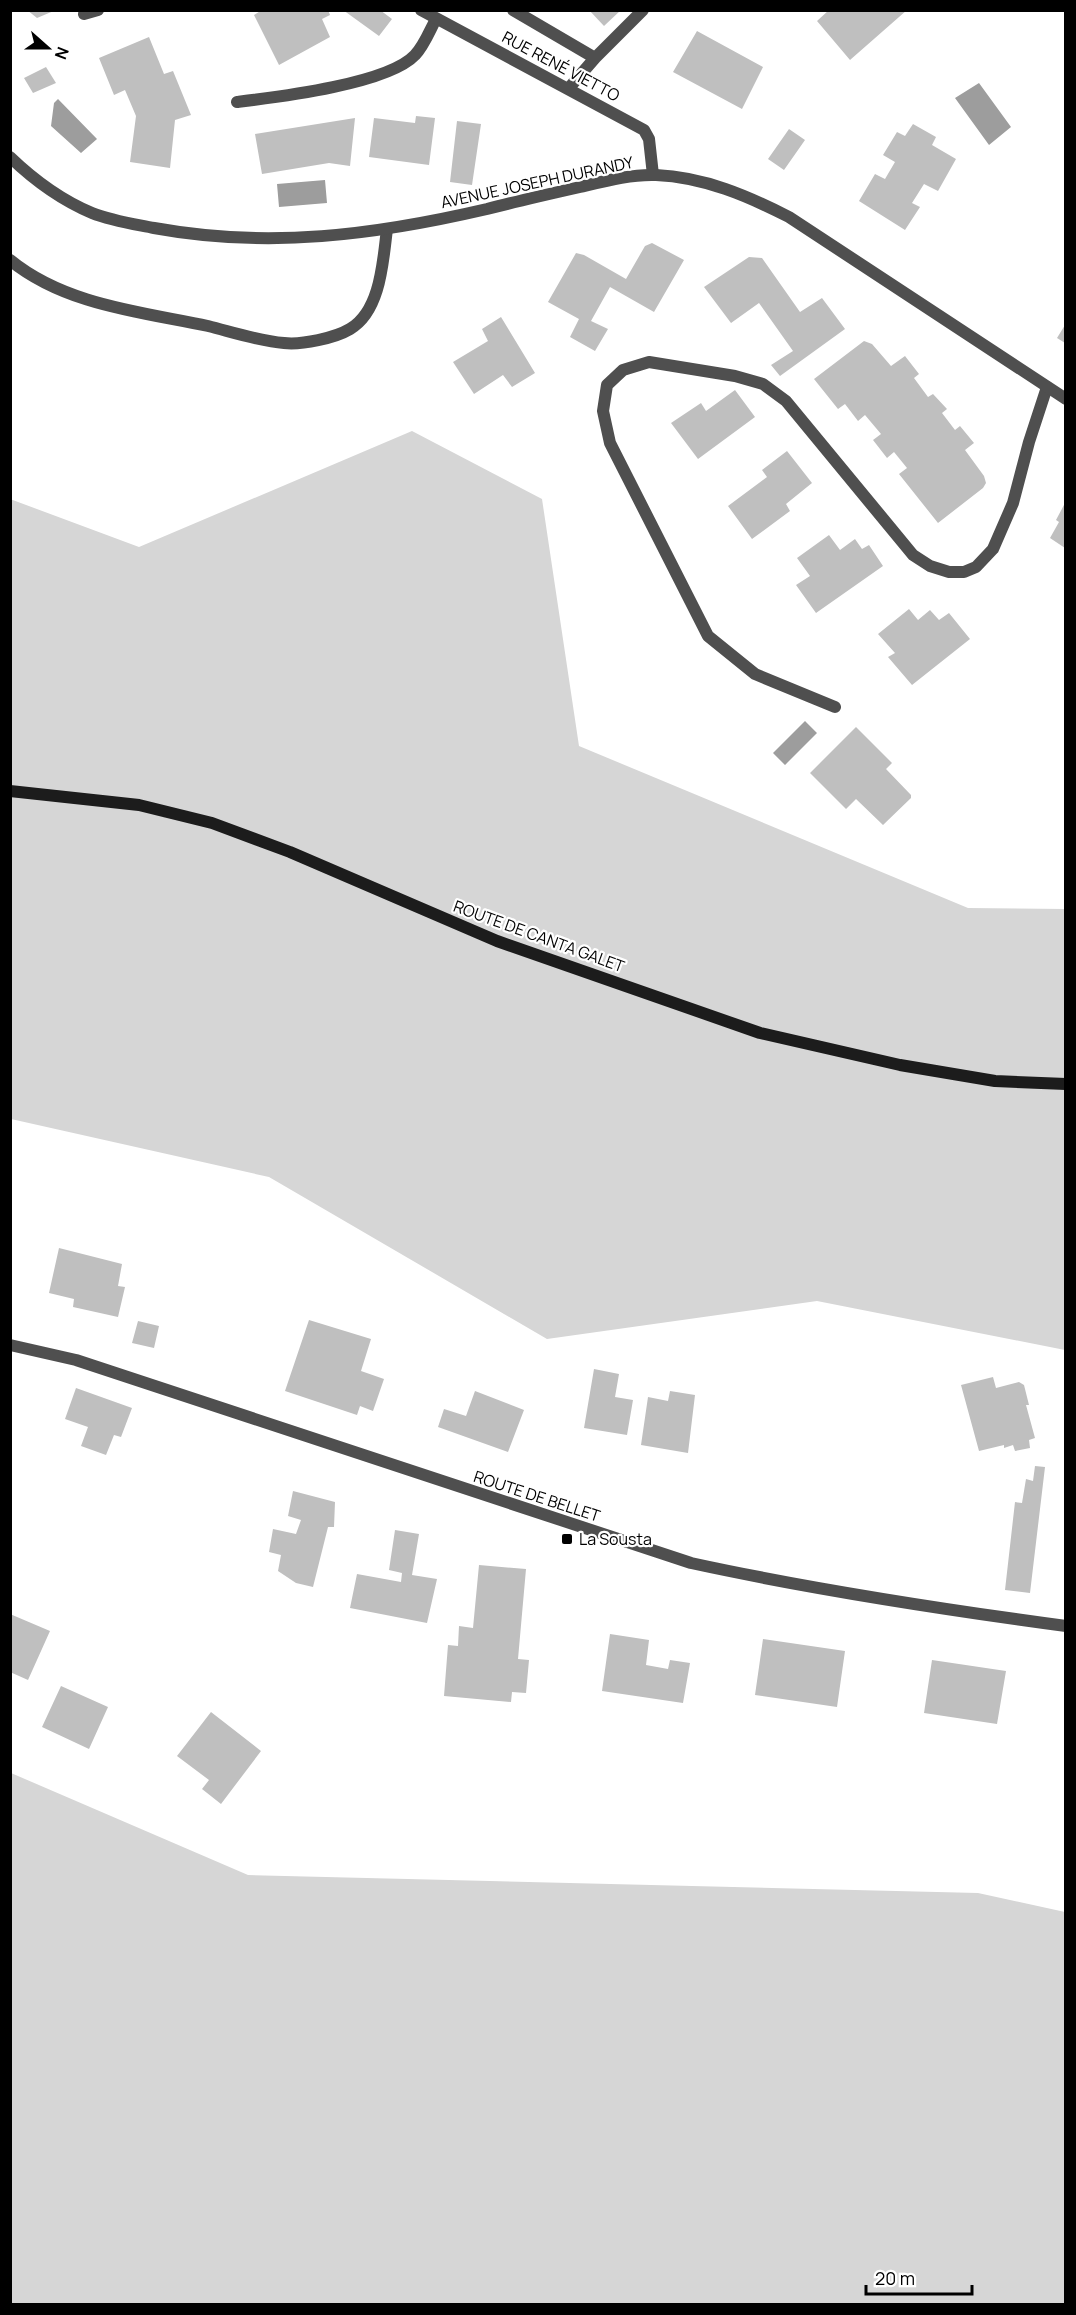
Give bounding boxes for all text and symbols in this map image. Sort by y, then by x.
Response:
north arrow [18,18,78,78]
street label: RUE RENÉ VIETTO [498,26,624,106]
text: N [50,44,74,63]
street label: AVENUE JOSEPH DURANDY [439,151,635,213]
street label: ROUTE DE CANTA GALET [450,895,628,977]
street label: ROUTE DE BELLET [471,1465,603,1527]
place label: La Sousta [579,1528,652,1550]
marker: La Sousta [560,1532,574,1546]
scale bar [866,2258,972,2296]
text: 20 m [875,2266,915,2290]

